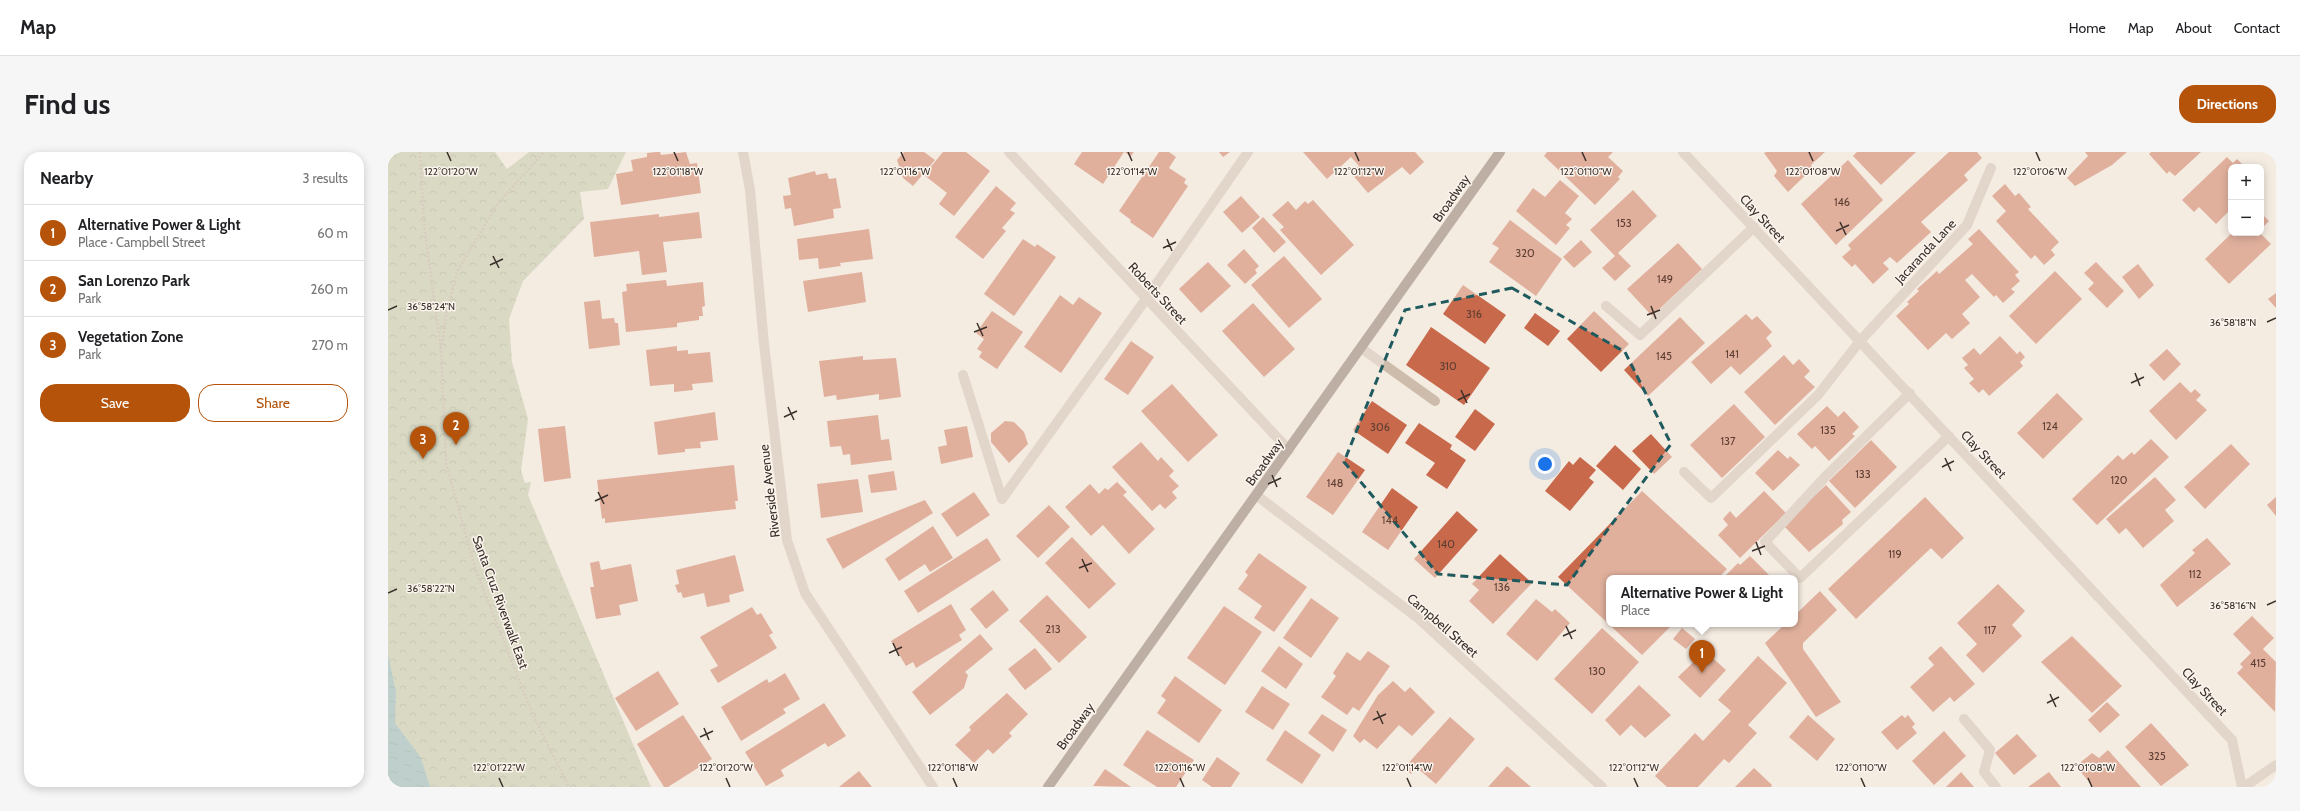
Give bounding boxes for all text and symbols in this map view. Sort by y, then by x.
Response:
text: Map [20,16,56,39]
text: Home [2069,19,2106,37]
text: Map [2128,19,2153,37]
text: About [2175,19,2212,37]
text: Contact [2234,19,2280,37]
button: Directions [2179,85,2276,123]
text: Find us [24,87,110,121]
map controls [2228,164,2264,236]
button: + [2228,164,2264,200]
text: 122°01'20"W [424,165,478,178]
text: 122°01'18"W [653,165,704,178]
text: 122°01'16"W [880,165,931,178]
text: 122°01'14"W [1107,165,1158,178]
text: 122°01'12"W [1334,165,1384,178]
text: 122°01'10"W [1560,165,1612,178]
text: 122°01'08"W [1786,165,1841,178]
text: 122°01'06"W [2013,165,2068,178]
text: Nearby [40,168,93,188]
text: 3 results [302,170,348,186]
street label: Broadway [1429,171,1473,225]
street label: Clay Street [1737,191,1790,246]
house number: 146 [1834,195,1850,209]
button: − [2228,200,2264,236]
street label: Jacaranda Lane [1890,215,1959,287]
text: Alternative Power & Light [78,216,241,234]
house number: 153 [1616,216,1632,230]
text: 1 [51,225,55,241]
text: 60 m [317,225,348,241]
text: Place · Campbell Street [78,234,205,250]
house number: 320 [1515,246,1535,260]
street label: Roberts Street [1125,259,1191,328]
text: San Lorenzo Park [78,272,190,290]
house number: 149 [1657,272,1673,286]
text: 2 [50,281,56,297]
text: 260 m [310,281,348,297]
text: Park [78,290,101,306]
text: 36°58'24"N [407,300,455,313]
house number: 316 [1466,307,1482,321]
text: 36°58'18"N [2210,316,2256,329]
text: Vegetation Zone [78,328,183,346]
text: 3 [49,337,57,353]
text: 270 m [311,337,348,353]
text: Park [78,346,101,362]
house number: 141 [1725,347,1739,361]
house number: 145 [1656,349,1672,363]
house number: 310 [1439,359,1457,373]
button: Save [40,384,190,422]
button: Share [198,384,348,422]
pin: 2 [443,412,469,445]
house number: 124 [2042,419,2058,433]
house number: 306 [1370,420,1390,434]
house number: 135 [1820,423,1836,437]
pin: 3 [410,426,436,459]
street label: Clay Street [1958,427,2011,482]
house number: 137 [1720,434,1736,448]
street label: Broadway [1242,435,1287,489]
street label: Riverside Avenue [755,443,783,538]
your location [1535,454,1555,474]
house number: 133 [1855,467,1871,481]
house number: 120 [2110,473,2128,487]
house number: 148 [1327,476,1343,490]
house number: 144 [1382,513,1399,527]
street label: Santa Cruz Riverwalk East [469,533,533,671]
house number: 140 [1437,537,1455,551]
house number: 119 [1888,547,1902,561]
house number: 112 [2189,567,2202,581]
popup [1606,575,1798,627]
house number: 136 [1494,580,1510,594]
text: 36°58'22"N [407,582,455,595]
text: Alternative Power & Light [1621,584,1783,602]
street label: Campbell Street [1404,590,1482,661]
text: 36°58'16"N [2210,599,2256,612]
text: Place [1621,602,1650,618]
house number: 213 [1045,622,1061,636]
house number: 117 [1984,623,1997,637]
pin: 1 [1689,640,1715,673]
house number: 415 [2250,656,2266,670]
house number: 130 [1588,664,1606,678]
street label: Clay Street [2179,664,2232,719]
street label: Broadway [1053,699,1098,753]
house number: 325 [2148,749,2166,763]
text: 122°01'22"W [473,761,525,774]
text: 122°01'20"W [699,761,753,774]
text: 122°01'18"W [928,761,979,774]
text: 122°01'16"W [1155,761,1206,774]
text: 122°01'14"W [1382,761,1433,774]
text: 122°01'12"W [1609,761,1659,774]
text: 122°01'10"W [1835,761,1887,774]
text: 122°01'08"W [2061,761,2116,774]

